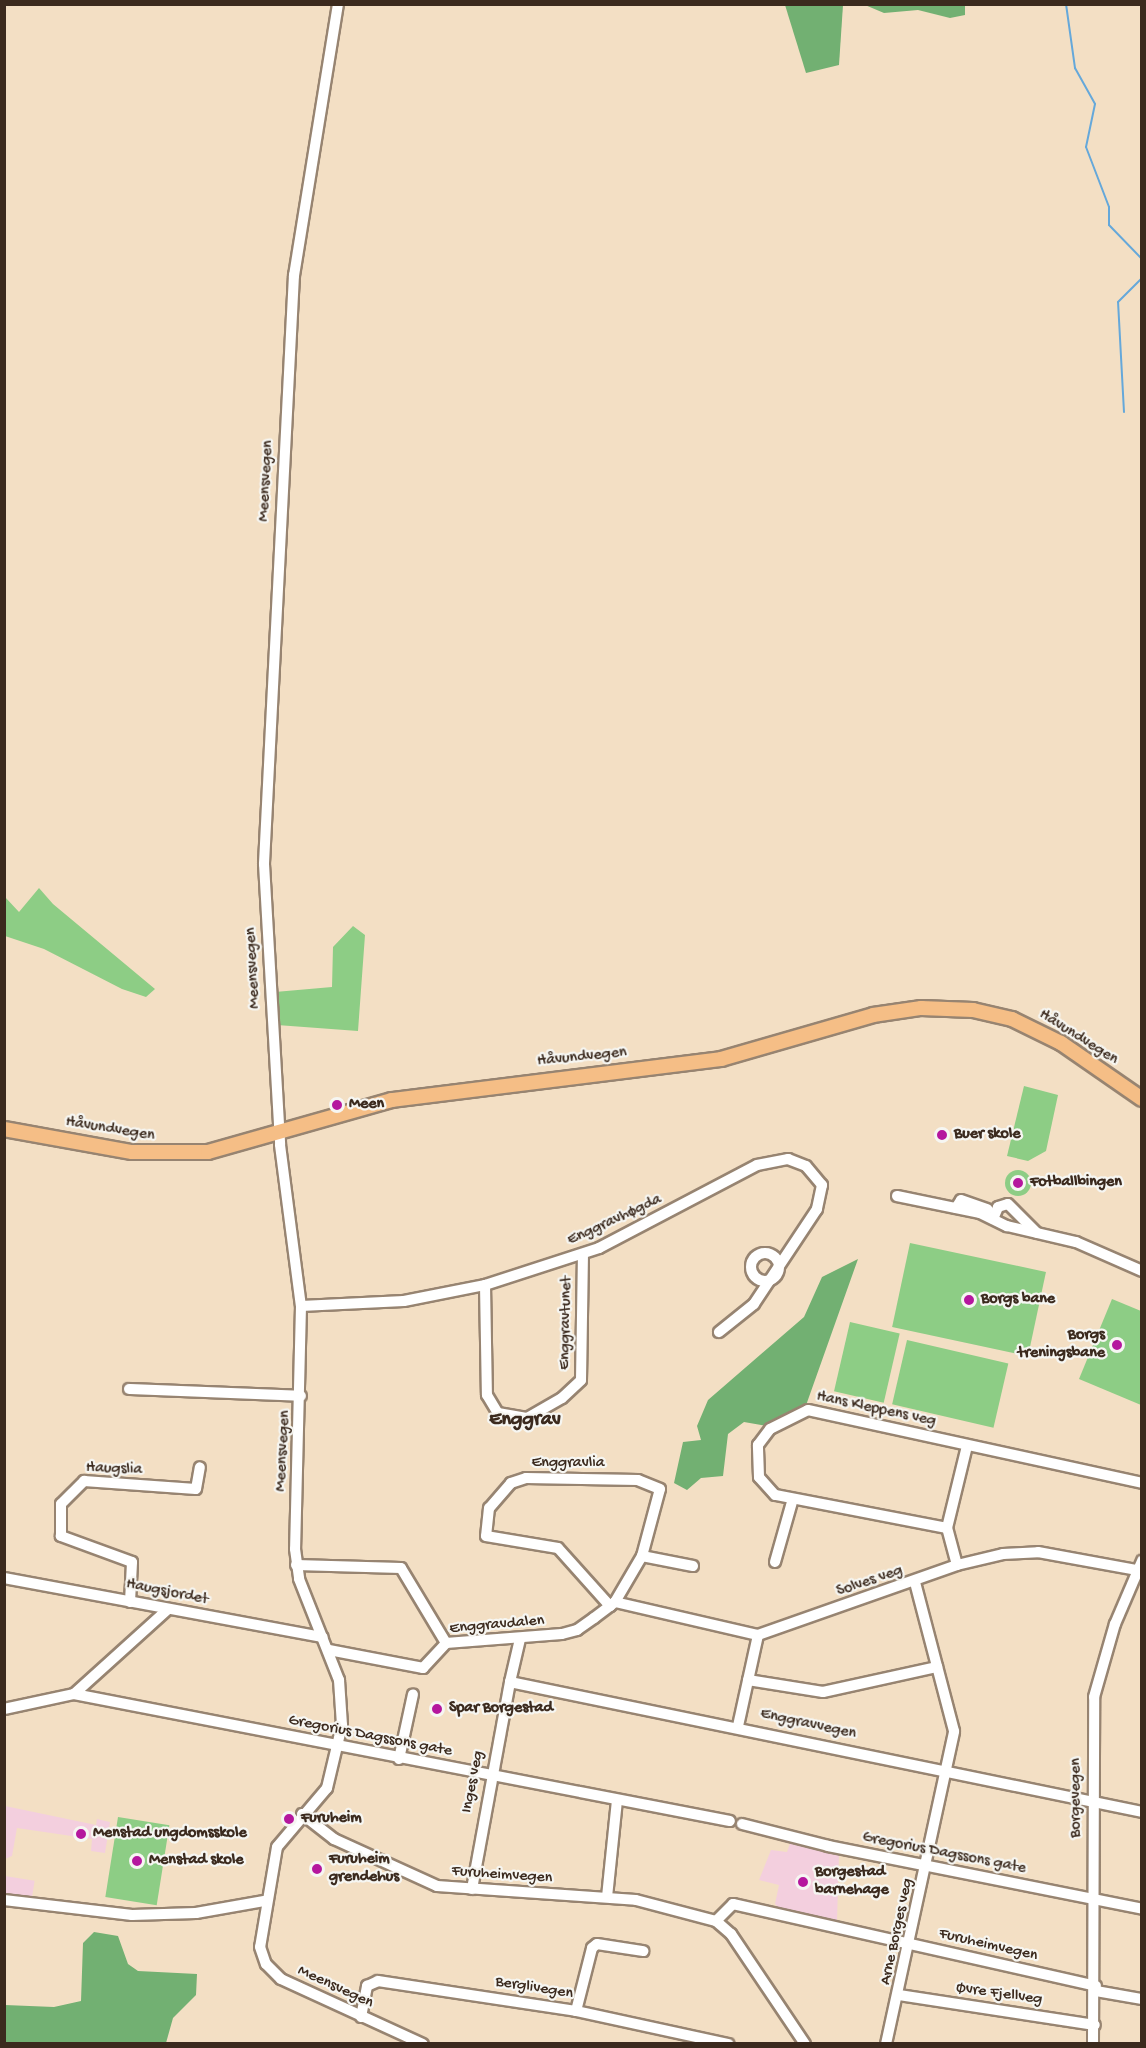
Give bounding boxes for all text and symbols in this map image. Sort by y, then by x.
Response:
street label: Meensvegen [255,440,279,522]
street label: Meensvegen [242,927,266,1009]
street label: Håvundvegen [1035,1006,1121,1070]
street label: Håvundvegen [536,1044,628,1072]
place label: Meen [349,1095,384,1115]
marker: Meen [330,1098,344,1112]
street label: Håvundvegen [64,1113,156,1147]
place label: Buer skole [954,1125,1021,1145]
marker: Buer skole [935,1128,949,1142]
place label: Fotballbingen [1030,1173,1122,1193]
marker: Fotballbingen [1011,1176,1025,1190]
street label: Enggravhøgda [565,1191,665,1251]
street label: Enggravtunet [557,1276,577,1370]
place label: Borgs bane [981,1290,1055,1310]
marker: Borgs bane [962,1293,976,1307]
place label: Borgs treningsbane [1018,1326,1105,1364]
marker: Borgs treningsbane [1110,1338,1124,1352]
street label: Hans Kleppens veg [815,1388,937,1432]
district label: Enggrav [489,1408,561,1432]
street label: Meensvegen [272,1410,296,1492]
street label: Enggravlia [531,1454,605,1474]
street label: Haugslia [85,1459,143,1481]
street label: Solves veg [834,1562,906,1602]
street label: Haugsjordet [124,1576,210,1610]
street label: Enggravdalen [449,1612,545,1640]
place label: Spar Borgestad [449,1699,553,1719]
marker: Spar Borgestad [430,1702,444,1716]
street label: Enggravvegen [758,1705,858,1745]
street label: Gregorius Dagssons gate [287,1712,453,1762]
street label: Inges veg [459,1749,489,1815]
street label: Borgevegen [1067,1758,1087,1838]
place label: Furuheim [301,1809,362,1829]
marker: Furuheim [282,1812,296,1826]
place label: Menstad ungdomsskole [93,1824,247,1844]
marker: Menstad ungdomsskole [74,1827,88,1841]
street label: Gregorius Dagssons gate [861,1829,1027,1879]
place label: Furuheim grendehus [329,1850,399,1888]
place label: Menstad skole [149,1851,244,1871]
marker: Menstad skole [130,1854,144,1868]
marker: Furuheim grendehus [310,1862,324,1876]
street label: Furuheimvegen [451,1863,553,1889]
place label: Borgestad barnehage [815,1863,889,1901]
marker: Borgestad barnehage [796,1875,810,1889]
street label: Arne Borges veg [877,1877,919,1987]
street label: Furuheimvegen [937,1925,1039,1967]
street label: Meensvegen [294,1962,376,2014]
street label: Berglivegen [494,1973,574,2005]
street label: Øvre Fjellveg [955,1979,1043,2011]

